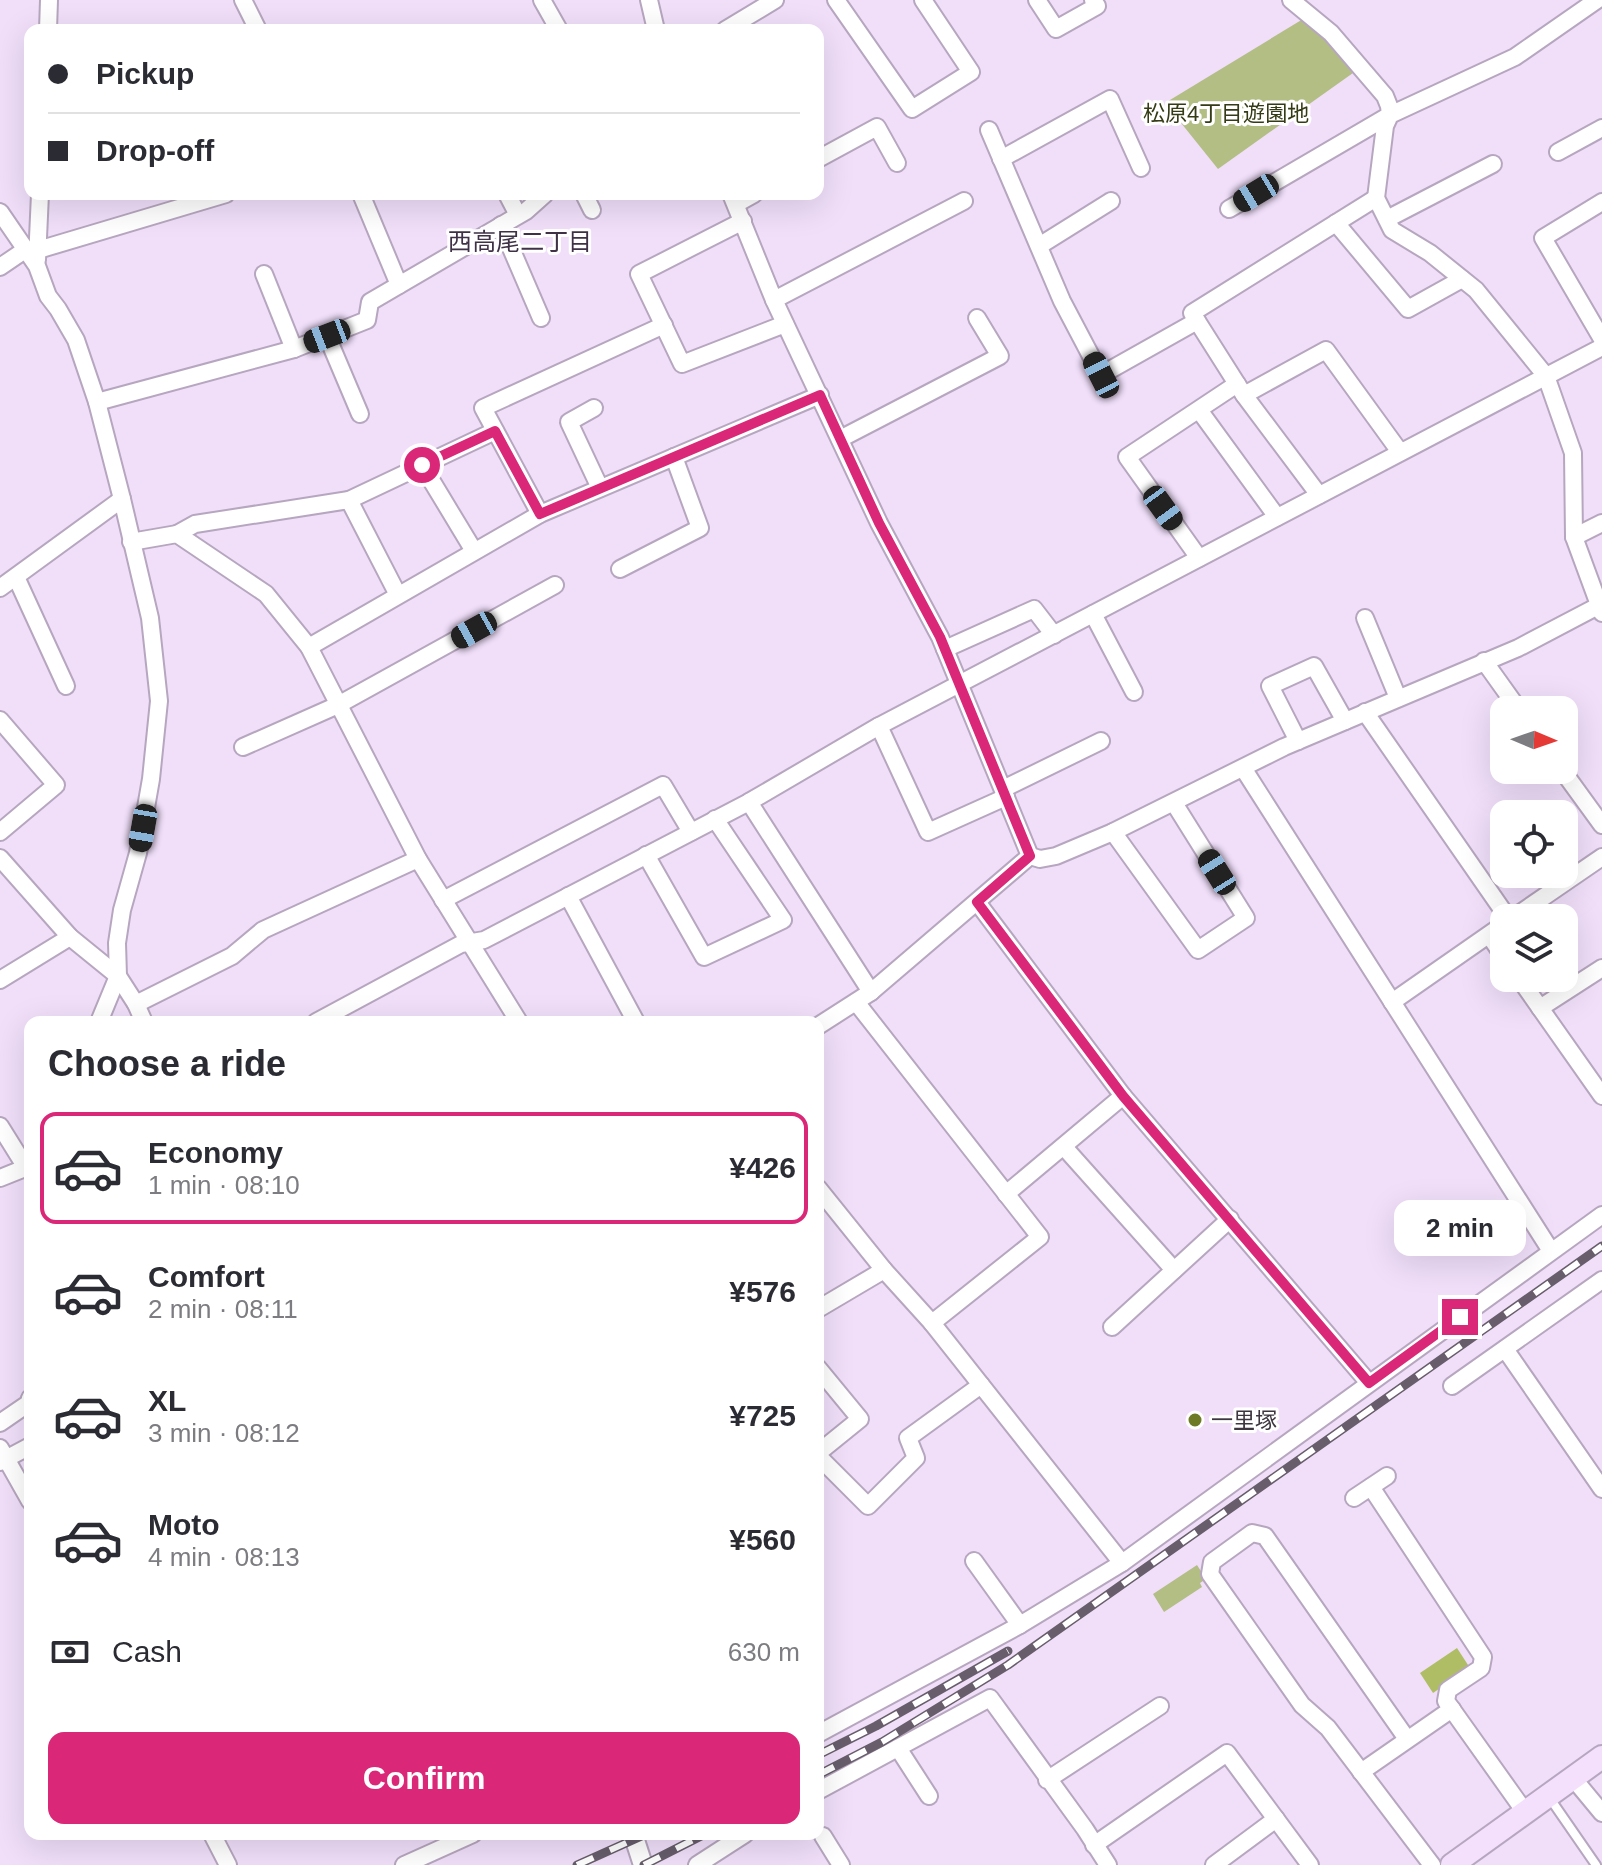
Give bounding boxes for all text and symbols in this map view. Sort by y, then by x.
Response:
text: Pickup [96,57,194,90]
park label: 松原4丁目遊園地 [1143,101,1309,126]
text: Drop-off [96,134,214,167]
car [1229,170,1283,216]
district label: 西高尾二丁目 [448,228,592,255]
car [300,316,354,356]
car [1079,348,1123,402]
route start [404,447,440,483]
car [1139,482,1187,534]
car [447,608,501,652]
north arrow [1490,696,1578,784]
map controls [1490,696,1578,992]
button: locate [1490,800,1578,888]
car [127,802,159,854]
car [1194,845,1240,899]
button: layers [1490,904,1578,992]
text: Choose a ride [48,1043,286,1084]
icon: car [52,1132,124,1204]
text: Economy [148,1136,283,1169]
text: ¥426 [729,1151,796,1184]
text: 1 min · 08:10 [148,1170,300,1200]
callout: 2 min [1394,1201,1526,1257]
text: 2 min [1426,1213,1494,1243]
icon: car [52,1256,124,1328]
text: Comfort [148,1260,265,1293]
text: ¥576 [729,1275,796,1308]
text: 2 min · 08:11 [148,1294,298,1324]
route end [1442,1299,1478,1335]
icon: car [52,1380,124,1452]
text: XL [148,1384,186,1417]
text: ¥725 [729,1399,796,1432]
place label: 一里塚 [1211,1408,1277,1433]
marker: 一里塚 [1186,1411,1204,1429]
text: 3 min · 08:12 [148,1418,300,1448]
icon: car [52,1504,124,1576]
text: Moto [148,1508,220,1541]
text: ¥560 [729,1523,796,1556]
text: 4 min · 08:13 [148,1542,300,1572]
icon: cash [48,1630,92,1674]
text: Cash [112,1635,182,1668]
text: 630 m [728,1637,800,1667]
button: Confirm [48,1732,800,1824]

